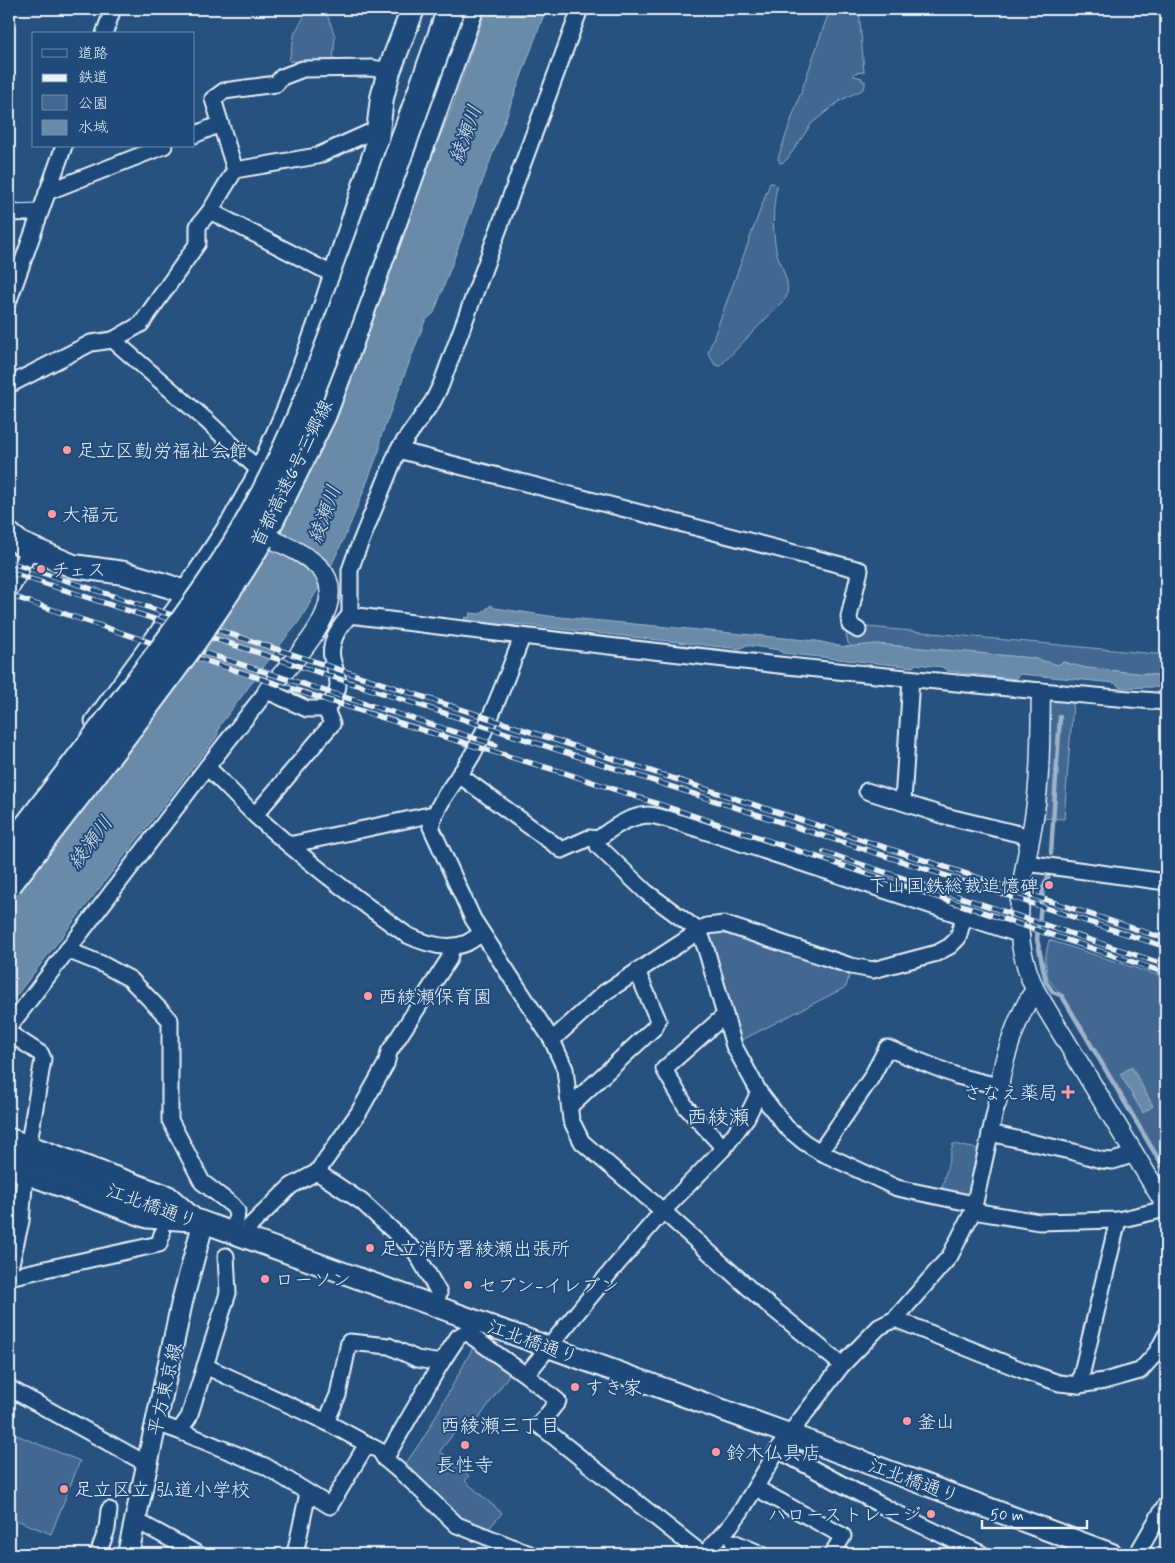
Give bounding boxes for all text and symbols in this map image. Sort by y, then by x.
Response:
legend [32,32,195,148]
text: 道路 [78,44,108,64]
text: 鉄道 [78,68,108,88]
text: 公園 [78,94,108,114]
water label: 綾瀬川 [443,102,489,167]
text: 水域 [78,118,108,138]
street label: 首都高速6号三郷線 [246,395,339,552]
place label: 足立区勤労福祉会館 [77,439,248,464]
marker: 足立区勤労福祉会館 [61,444,73,456]
water label: 綾瀬川 [302,482,348,547]
place label: 大福元 [62,503,119,528]
marker: 大福元 [46,508,58,520]
place label: チェス [51,558,106,583]
marker: チェス [35,563,47,575]
water label: 綾瀬川 [62,811,120,875]
place label: 下山国鉄総裁追憶碑 [868,874,1039,899]
marker: 下山国鉄総裁追憶碑 [1043,879,1055,891]
place label: 西綾瀬保育園 [378,985,492,1010]
marker: 西綾瀬保育園 [362,990,374,1002]
place label: さなえ薬局 [963,1081,1058,1106]
marker: さなえ薬局 [1062,1086,1074,1098]
district label: 西綾瀬 [687,1104,750,1132]
street label: 江北橋通り [103,1178,200,1234]
place label: 足立消防署綾瀬出張所 [380,1237,570,1262]
marker: 足立消防署綾瀬出張所 [364,1242,376,1254]
place label: ローソン [275,1268,351,1293]
marker: ローソン [259,1273,271,1285]
place label: セブン-イレブン [478,1274,620,1299]
marker: セブン-イレブン [462,1279,474,1291]
street label: 江北橋通り [484,1314,581,1370]
street label: 平方東京線 [143,1340,188,1438]
place label: すき家 [585,1376,642,1401]
marker: すき家 [569,1381,581,1393]
place label: 釜山 [917,1410,955,1435]
district label: 西綾瀬三丁目 [440,1413,560,1440]
marker: 釜山 [901,1415,913,1427]
marker: 長性寺 [459,1439,471,1451]
place label: 鈴木仏具店 [726,1441,821,1466]
marker: 鈴木仏具店 [710,1446,722,1458]
place label: 長性寺 [436,1453,494,1478]
street label: 江北橋通り [865,1453,962,1509]
place label: 足立区立 弘道小学校 [74,1478,250,1503]
marker: 足立区立 弘道小学校 [58,1483,70,1495]
scale bar [982,1498,1088,1530]
place label: ハローストレージ [767,1503,921,1528]
text: 50 m [990,1506,1024,1526]
marker: ハローストレージ [925,1508,937,1520]

